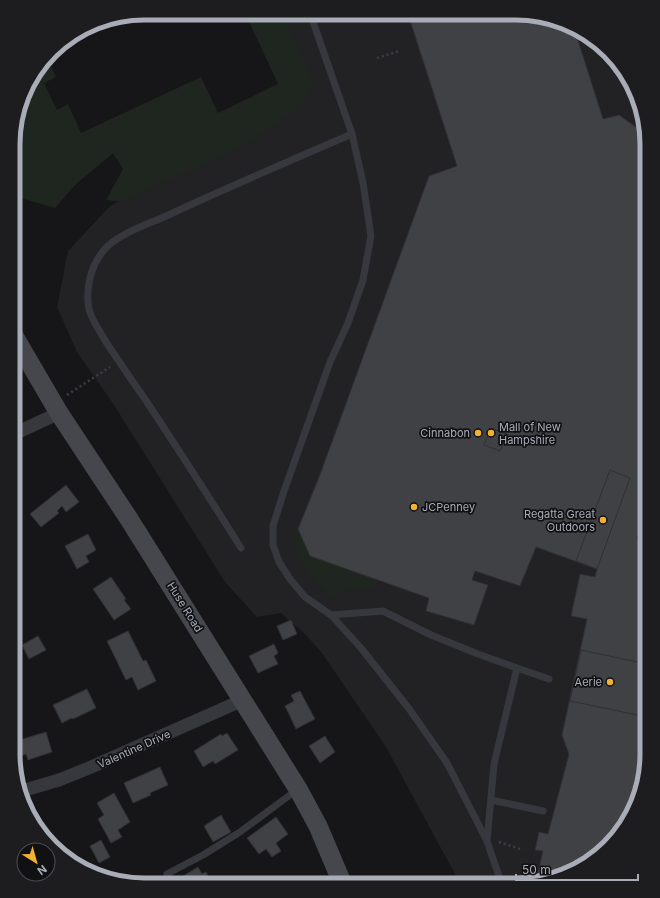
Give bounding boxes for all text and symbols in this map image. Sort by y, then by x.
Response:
place label: Mall of New Hampshire [499,420,561,447]
place label: Cinnabon [420,426,470,440]
marker: Cinnabon [473,428,483,438]
marker: Mall of New Hampshire [486,428,496,438]
place label: JCPenney [422,500,475,514]
marker: JCPenney [409,502,419,512]
place label: Regatta Great Outdoors [524,507,595,534]
marker: Regatta Great Outdoors [598,515,608,525]
street label: Huse Road [164,579,206,635]
place label: Aerie [575,675,602,689]
marker: Aerie [605,677,615,687]
street label: Valentine Drive [95,727,173,771]
north arrow [16,842,56,882]
scale bar [516,856,638,882]
text: N [34,862,50,878]
text: 50 m [522,862,551,877]

